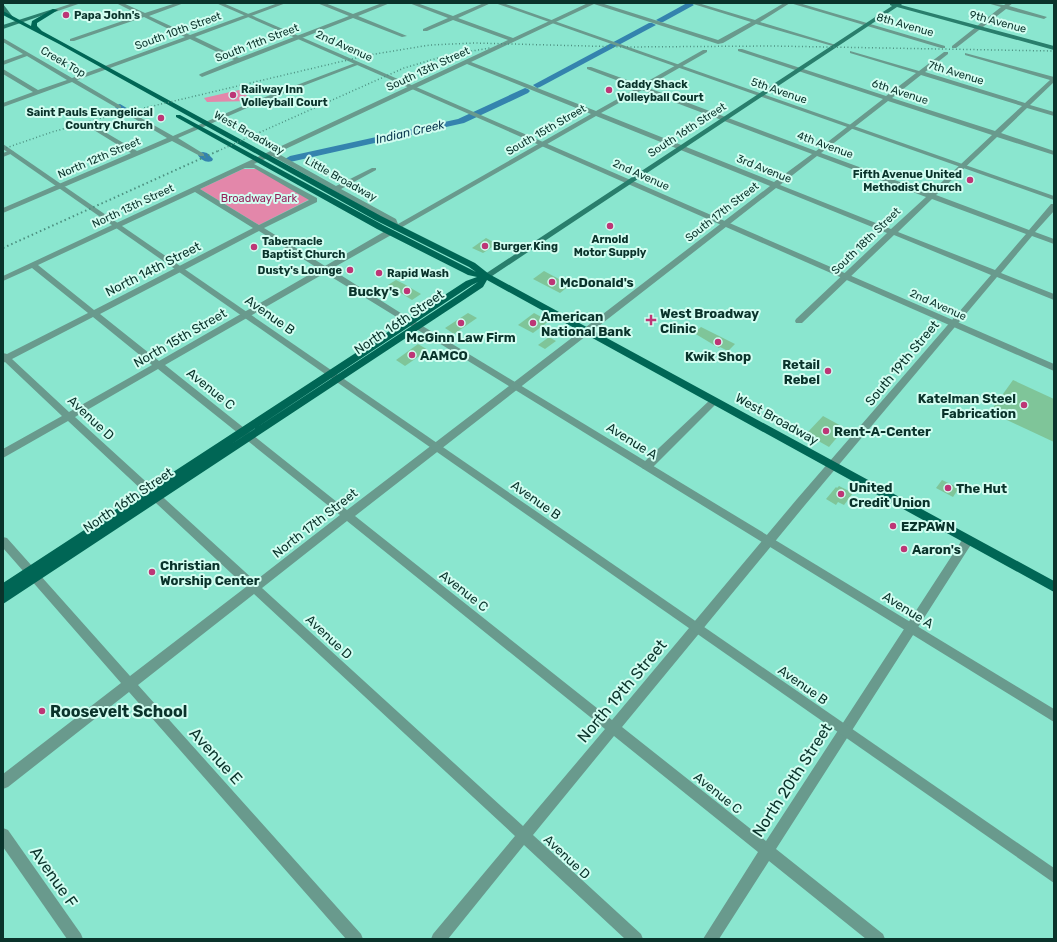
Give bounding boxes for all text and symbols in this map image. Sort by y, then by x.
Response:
street label: 9th Avenue [968,8,1028,36]
place label: Papa John's [74,9,140,22]
street label: South 10th Street [133,9,223,53]
marker: Papa John's [61,10,71,20]
street label: 8th Avenue [875,11,935,39]
street label: South 11th Street [213,21,301,65]
street label: 2nd Avenue [314,28,374,64]
street label: Creek Top [38,44,88,80]
street label: South 13th Street [384,44,472,94]
street label: 7th Avenue [927,58,985,88]
street label: 5th Avenue [749,75,809,107]
street label: 6th Avenue [870,77,930,107]
place label: Caddy Shack Volleyball Court [617,78,704,104]
place label: Railway Inn Volleyball Court [241,83,328,109]
marker: Caddy Shack Volleyball Court [604,85,614,95]
marker: Railway Inn Volleyball Court [228,90,238,100]
street label: South 16th Street [646,100,729,160]
street label: South 15th Street [504,101,589,158]
place label: Saint Pauls Evangelical Country Church [26,106,153,132]
street label: West Broadway [212,108,286,158]
marker: Saint Pauls Evangelical Country Church [156,113,166,123]
water label: Indian Creek [374,117,446,147]
street label: 4th Avenue [795,129,855,161]
street label: North 12th Street [56,134,143,181]
street label: 3rd Avenue [735,152,793,186]
street label: Little Broadway [303,154,379,204]
street label: 2nd Avenue [611,157,671,193]
place label: Fifth Avenue United Methodist Church [853,168,962,194]
marker: Fifth Avenue United Methodist Church [965,175,975,185]
street label: South 17th Street [683,179,762,245]
street label: North 13th Street [90,181,177,231]
park label: Broadway Park [221,192,297,205]
street label: South 18th Street [829,204,904,277]
marker: Arnold Motor Supply [605,221,615,231]
place label: Arnold Motor Supply [574,233,647,259]
place label: Tabernacle Baptist Church [262,235,345,261]
street label: North 14th Street [103,238,203,300]
place label: Burger King [493,240,558,253]
marker: Burger King [480,241,490,251]
marker: Tabernacle Baptist Church [249,242,259,252]
place label: Dusty's Lounge [258,264,342,277]
marker: Dusty's Lounge [345,265,355,275]
place label: Rapid Wash [387,267,449,280]
marker: Rapid Wash [374,268,384,278]
place label: McDonald's [560,275,634,290]
marker: McDonald's [547,277,557,287]
place label: Bucky's [348,284,399,299]
street label: North 16th Street [351,286,447,358]
marker: Bucky's [402,286,412,296]
street label: 2nd Avenue [908,287,968,323]
street label: Avenue B [242,292,298,338]
street label: North 15th Street [131,305,229,371]
place label: West Broadway Clinic [660,306,759,336]
place label: American National Bank [541,309,631,339]
marker: West Broadway Clinic [645,314,657,326]
street label: South 19th Street [862,317,942,409]
marker: McGinn Law Firm [456,318,466,328]
marker: American National Bank [528,318,538,328]
place label: McGinn Law Firm [406,330,516,345]
marker: Kwik Shop [713,337,723,347]
place label: AAMCO [420,348,468,363]
place label: Kwik Shop [685,349,751,364]
marker: AAMCO [407,350,417,360]
place label: Retail Rebel [782,357,820,387]
street label: Avenue C [184,365,238,413]
marker: Retail Rebel [823,366,833,376]
street label: West Broadway [733,390,821,448]
place label: Katelman Steel Fabrication [918,391,1016,421]
street label: Avenue D [65,393,117,443]
marker: Katelman Steel Fabrication [1019,400,1029,410]
street label: Avenue A [604,420,660,463]
place label: Rent-A-Center [834,424,931,439]
marker: Rent-A-Center [821,426,831,436]
street label: North 16th Street [80,464,176,536]
street label: Avenue B [508,477,564,523]
place label: United Credit Union [849,480,930,510]
place label: The Hut [956,481,1007,496]
marker: The Hut [943,483,953,493]
street label: North 17th Street [270,485,360,561]
marker: United Credit Union [836,489,846,499]
place label: EZPAWN [901,519,955,534]
marker: EZPAWN [888,521,898,531]
place label: Aaron's [912,542,961,557]
marker: Aaron's [899,544,909,554]
place label: Christian Worship Center [160,558,260,588]
marker: Christian Worship Center [147,567,157,577]
street label: Avenue C [437,567,491,615]
street label: Avenue A [880,589,936,632]
street label: Avenue D [303,612,355,662]
street label: North 19th Street [573,636,671,746]
street label: Avenue B [775,662,831,708]
place label: Roosevelt School [50,702,187,721]
marker: Roosevelt School [37,706,47,716]
street label: North 20th Street [748,719,836,841]
street label: Avenue E [186,724,246,788]
street label: Avenue C [691,769,745,817]
street label: Avenue D [541,832,593,882]
street label: Avenue F [26,843,82,911]

